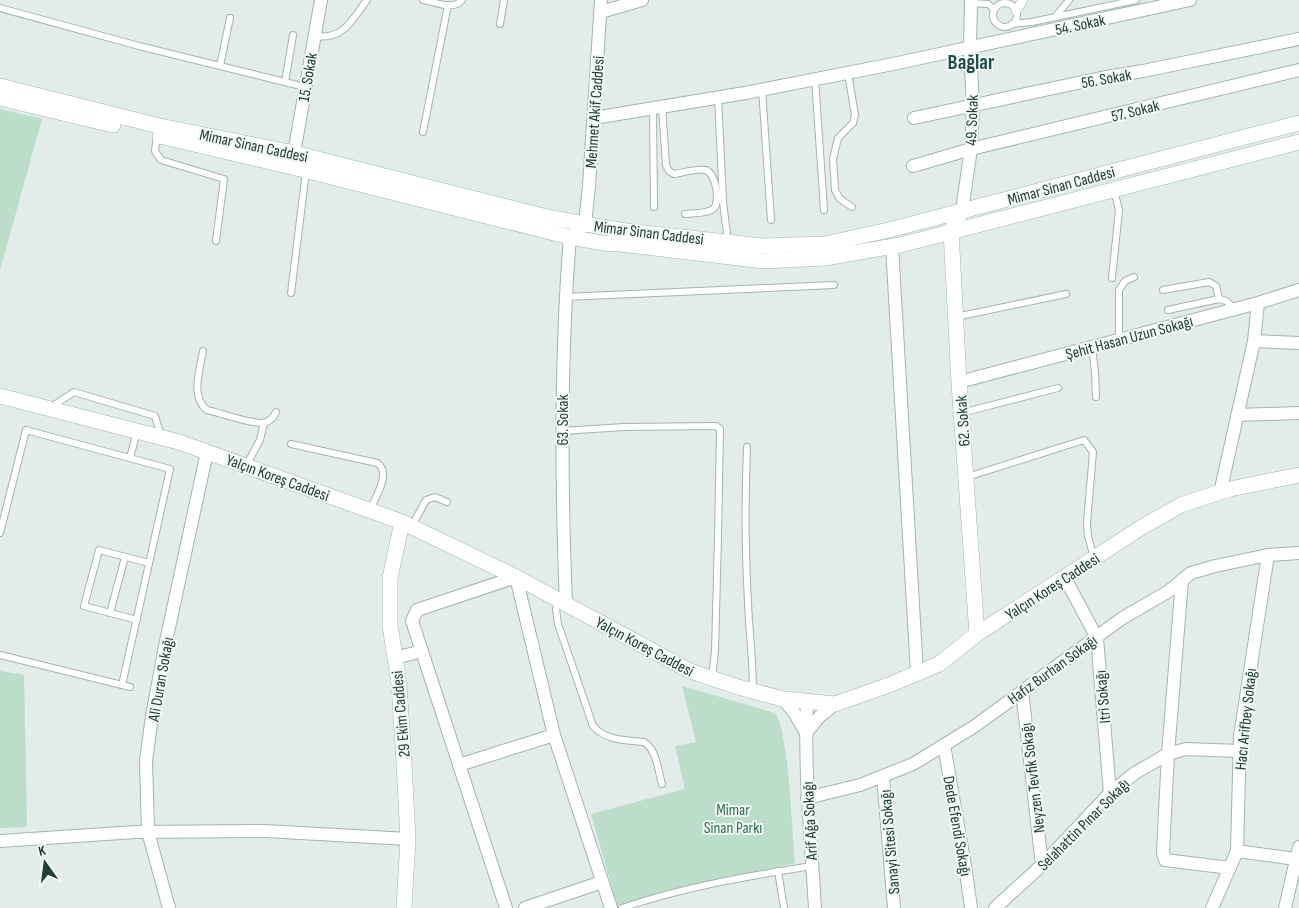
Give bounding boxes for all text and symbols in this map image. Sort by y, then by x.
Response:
street label: 54. Sokak [1054,11,1107,40]
district label: Bağlar [948,50,995,75]
street label: 15. Sokak [295,51,322,103]
street label: Mehmet Akif Caddesi [582,55,609,169]
street label: 56. Sokak [1080,66,1133,93]
street label: 49. Sokak [962,94,983,146]
street label: 57. Sokak [1109,96,1161,127]
street label: Mimar Sinan Caddesi [198,126,310,167]
street label: Mimar Sinan Caddesi [1006,163,1117,210]
street label: Mimar Sinan Caddesi [593,217,705,250]
street label: Şehit Hasan Uzun Sokağı [1064,312,1195,365]
street label: 63. Sokak [554,394,573,446]
street label: 62. Sokak [952,395,975,447]
street label: Yalçın Koreş Caddesi [223,451,332,506]
street label: Yalçın Koreş Caddesi [1002,550,1104,625]
street label: Yalçın Koreş Caddesi [592,613,697,681]
street label: Hafız Burhan Sokağı [1004,631,1101,709]
street label: Ali Duran Sokağı [145,636,178,724]
street label: Hacı Arifbey Sokağı [1232,667,1261,771]
street label: Itri Sokağı [1092,669,1115,724]
street label: 29 Ekim Caddesi [388,670,415,758]
street label: Neyzen Tevfik Sokağı [1017,722,1050,834]
street label: Dede Efendi Sokağı [938,775,975,878]
street label: Selahattin Pınar Sokağı [1034,775,1134,875]
street label: Arif Ağa Sokağı [799,781,822,862]
street label: Sanayi Sitesi Sokağı [876,789,905,895]
park label: Mimar Sinan Parkı [704,801,762,838]
north arrow [20,838,70,888]
text: K [37,842,47,860]

